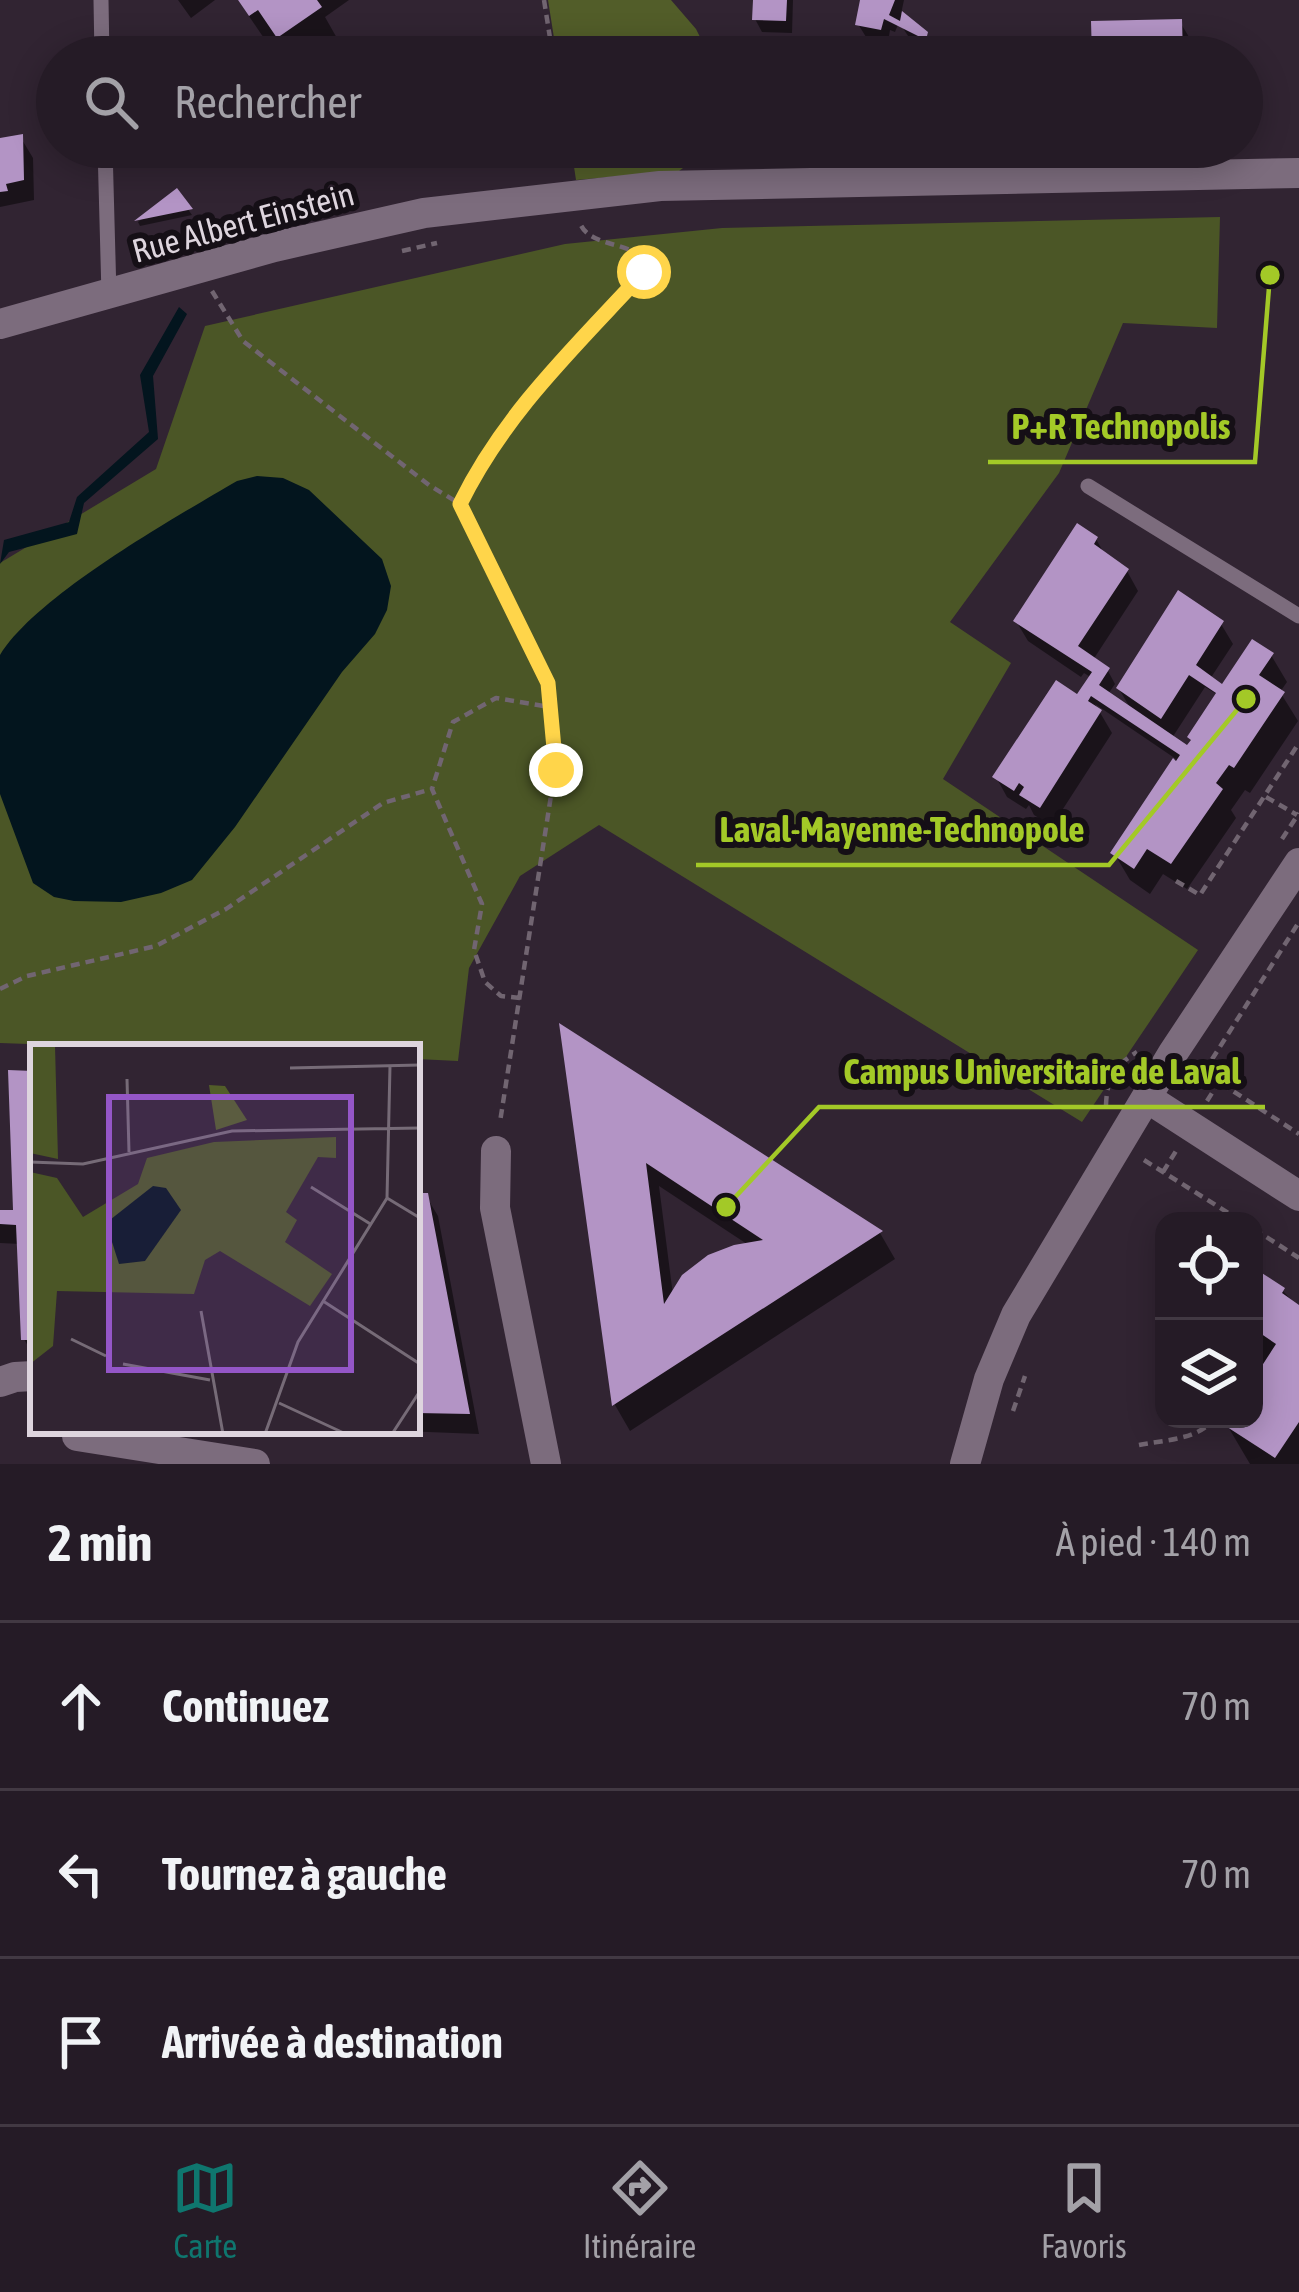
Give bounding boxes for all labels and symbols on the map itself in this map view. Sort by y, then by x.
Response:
street label: Rue Albert Einstein [128,174,358,270]
route start [617,245,671,299]
callout: P+R Technopolis [988,390,1255,462]
text: P+R Technopolis [1012,405,1231,447]
route end [529,743,583,797]
callout: Laval-Mayenne-Technopole [696,793,1109,865]
text: Laval-Mayenne-Technopole [719,808,1085,850]
callout: Campus Universitaire de Laval [819,1035,1265,1107]
inset map [30,1044,420,1434]
text: Campus Universitaire de Laval [843,1050,1241,1092]

